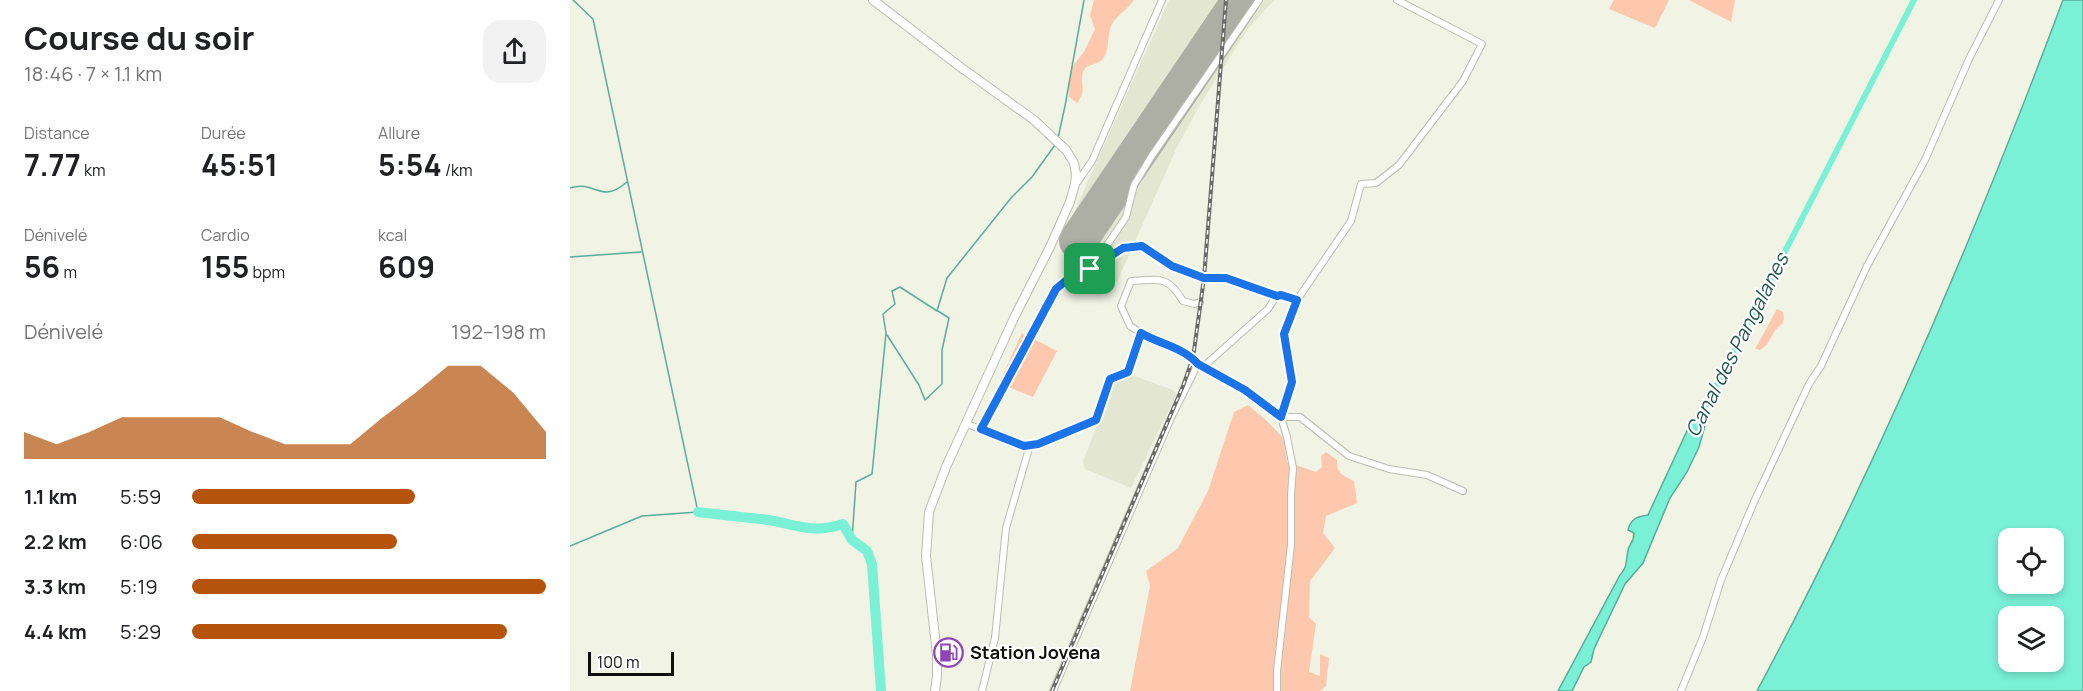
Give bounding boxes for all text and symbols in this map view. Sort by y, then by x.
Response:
text: Course du soir [24,15,255,60]
button: share [483,20,546,83]
text: 18:46 · 7 × 1.1 km [24,60,162,87]
text: Distance [24,122,90,144]
text: Durée [201,122,246,144]
text: Allure [378,122,420,144]
text: 7.77 [24,144,81,185]
text: 45:51 [201,144,278,185]
text: 5:54 [378,144,442,185]
text: km [81,159,106,181]
text: /km [442,159,473,181]
text: Dénivelé [24,224,87,246]
text: Cardio [201,224,250,246]
text: kcal [378,224,407,246]
pin [1064,243,1115,294]
text: 56 [24,246,60,287]
text: 155 [201,246,249,287]
text: 609 [378,246,435,287]
water label: Canal des Pangalanes [1679,247,1795,441]
icon: arrive [1073,252,1106,285]
text: m [60,261,77,283]
text: bpm [249,261,285,283]
text: Dénivelé [24,318,103,345]
text: 192–198 m [451,318,546,345]
text: 1.1 km [24,483,77,510]
text: 5:59 [120,483,162,510]
text: 2.2 km [24,528,87,555]
text: 6:06 [120,528,163,555]
map controls [1998,528,2064,672]
button: locate [1998,528,2064,594]
text: 3.3 km [24,573,86,600]
text: 5:19 [120,573,158,600]
button: layers [1998,606,2064,672]
text: 4.4 km [24,618,87,645]
text: 5:29 [120,618,161,645]
fuel station icon: Station Jovena [933,637,965,669]
place label: Station Jovena [970,640,1100,664]
scale bar [588,649,674,676]
text: 100 m [597,651,640,673]

